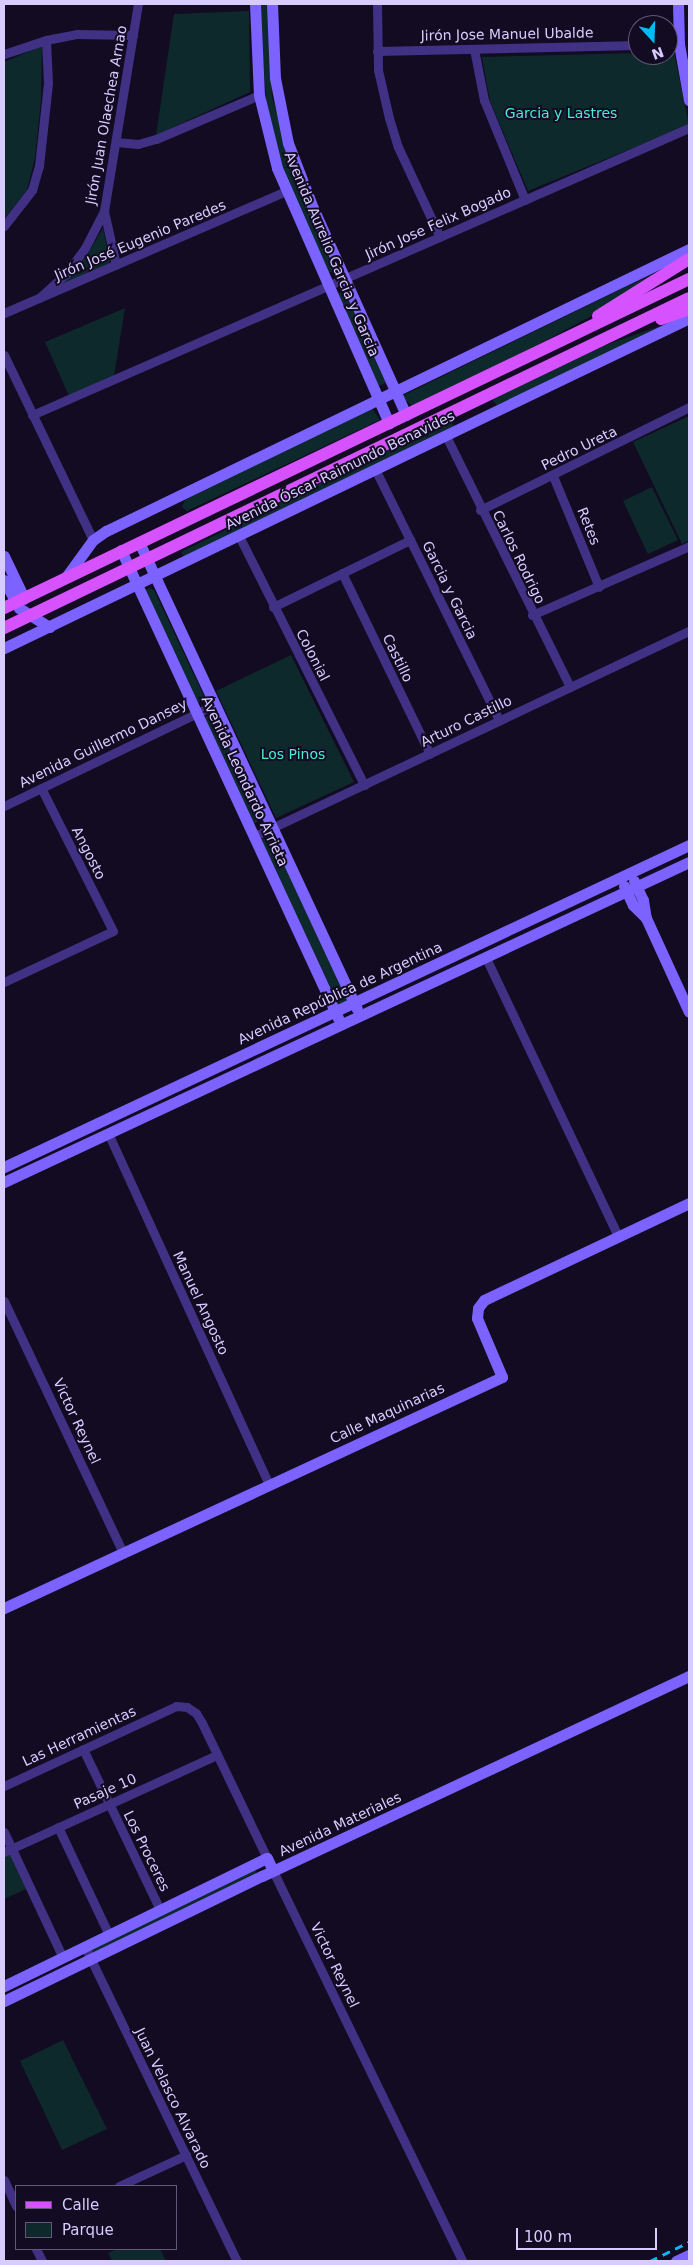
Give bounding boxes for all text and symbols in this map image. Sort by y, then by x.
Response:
north arrow [628,15,678,65]
street label: Jirón Juan Olaechea Arnao [82,24,130,206]
street label: Jirón Jose Manuel Ubalde [420,24,594,44]
text: N [650,44,666,63]
park label: Garcia y Lastres [505,105,617,121]
street label: Avenida Aurelio Garcia y Garcia [281,149,383,359]
street label: Jirón Jose Felix Bogado [362,183,514,263]
street label: Jirón José Eugenio Paredes [52,196,228,284]
street label: Avenida Óscar Raimundo Benavides [223,407,457,533]
street label: Pedro Ureta [538,422,620,474]
street label: Retes [574,505,604,547]
street label: Carlos Rodrigo [489,507,549,607]
street label: Garcia y Garcia [419,538,481,642]
street label: Colonial [293,626,333,684]
street label: Castillo [379,631,417,685]
street label: Arturo Castillo [418,692,514,750]
street label: Avenida Leondardo Arrieta [198,693,292,869]
street label: Avenida Guillermo Dansey [16,695,190,791]
park label: Los Pinos [261,746,325,762]
street label: Angosto [69,824,109,882]
street label: Avenida República de Argentina [235,938,445,1048]
street label: Manuel Angosto [170,1248,232,1358]
street label: Victor Reynel [50,1376,104,1466]
street label: Calle Maquinarias [327,1379,447,1447]
street label: Las Herramientas [19,1702,139,1770]
street label: Pasaje 10 [71,1770,139,1812]
street label: Avenida Materiales [276,1788,404,1860]
street label: Los Proceres [120,1808,174,1894]
street label: Victor Reynel [307,1920,363,2010]
street label: Juan Velasco Alvarado [132,2025,214,2171]
legend [15,2185,178,2250]
text: Calle [62,2196,99,2214]
scale bar [518,2218,659,2250]
text: Parque [62,2221,114,2239]
text: 100 m [524,2228,572,2246]

